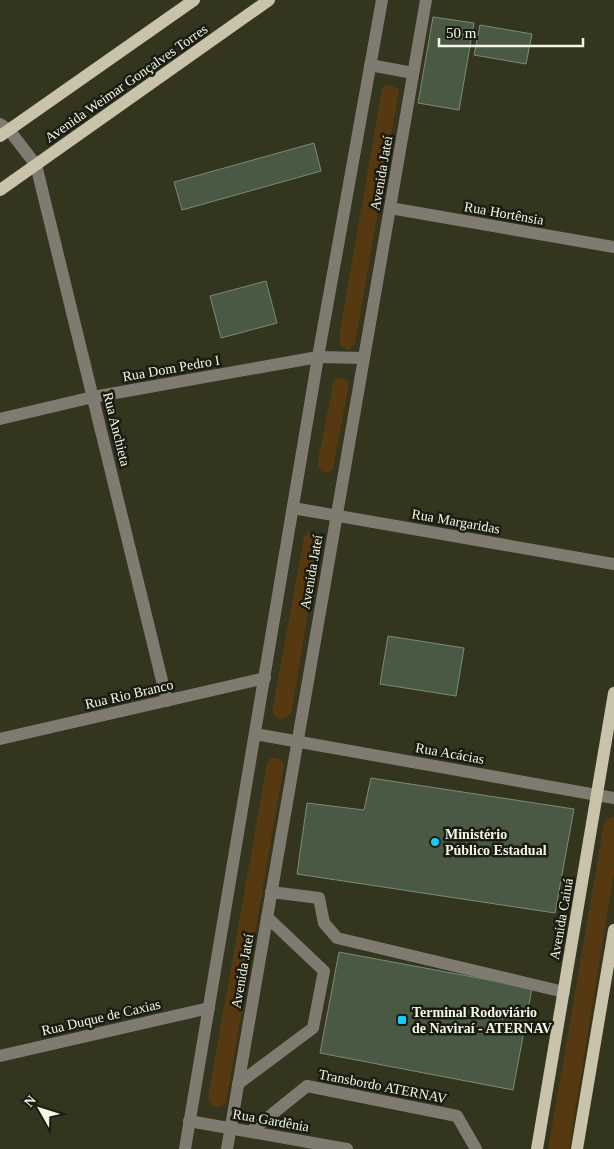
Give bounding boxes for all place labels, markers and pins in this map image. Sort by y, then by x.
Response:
place label: Ministério Público Estadual [445,827,547,858]
marker: Ministério Público Estadual [429,836,441,848]
place label: Terminal Rodoviário de Naviraí - ATERNAV [412,1005,552,1036]
marker: Terminal Rodoviário de Naviraí - ATERNAV [396,1014,408,1026]

